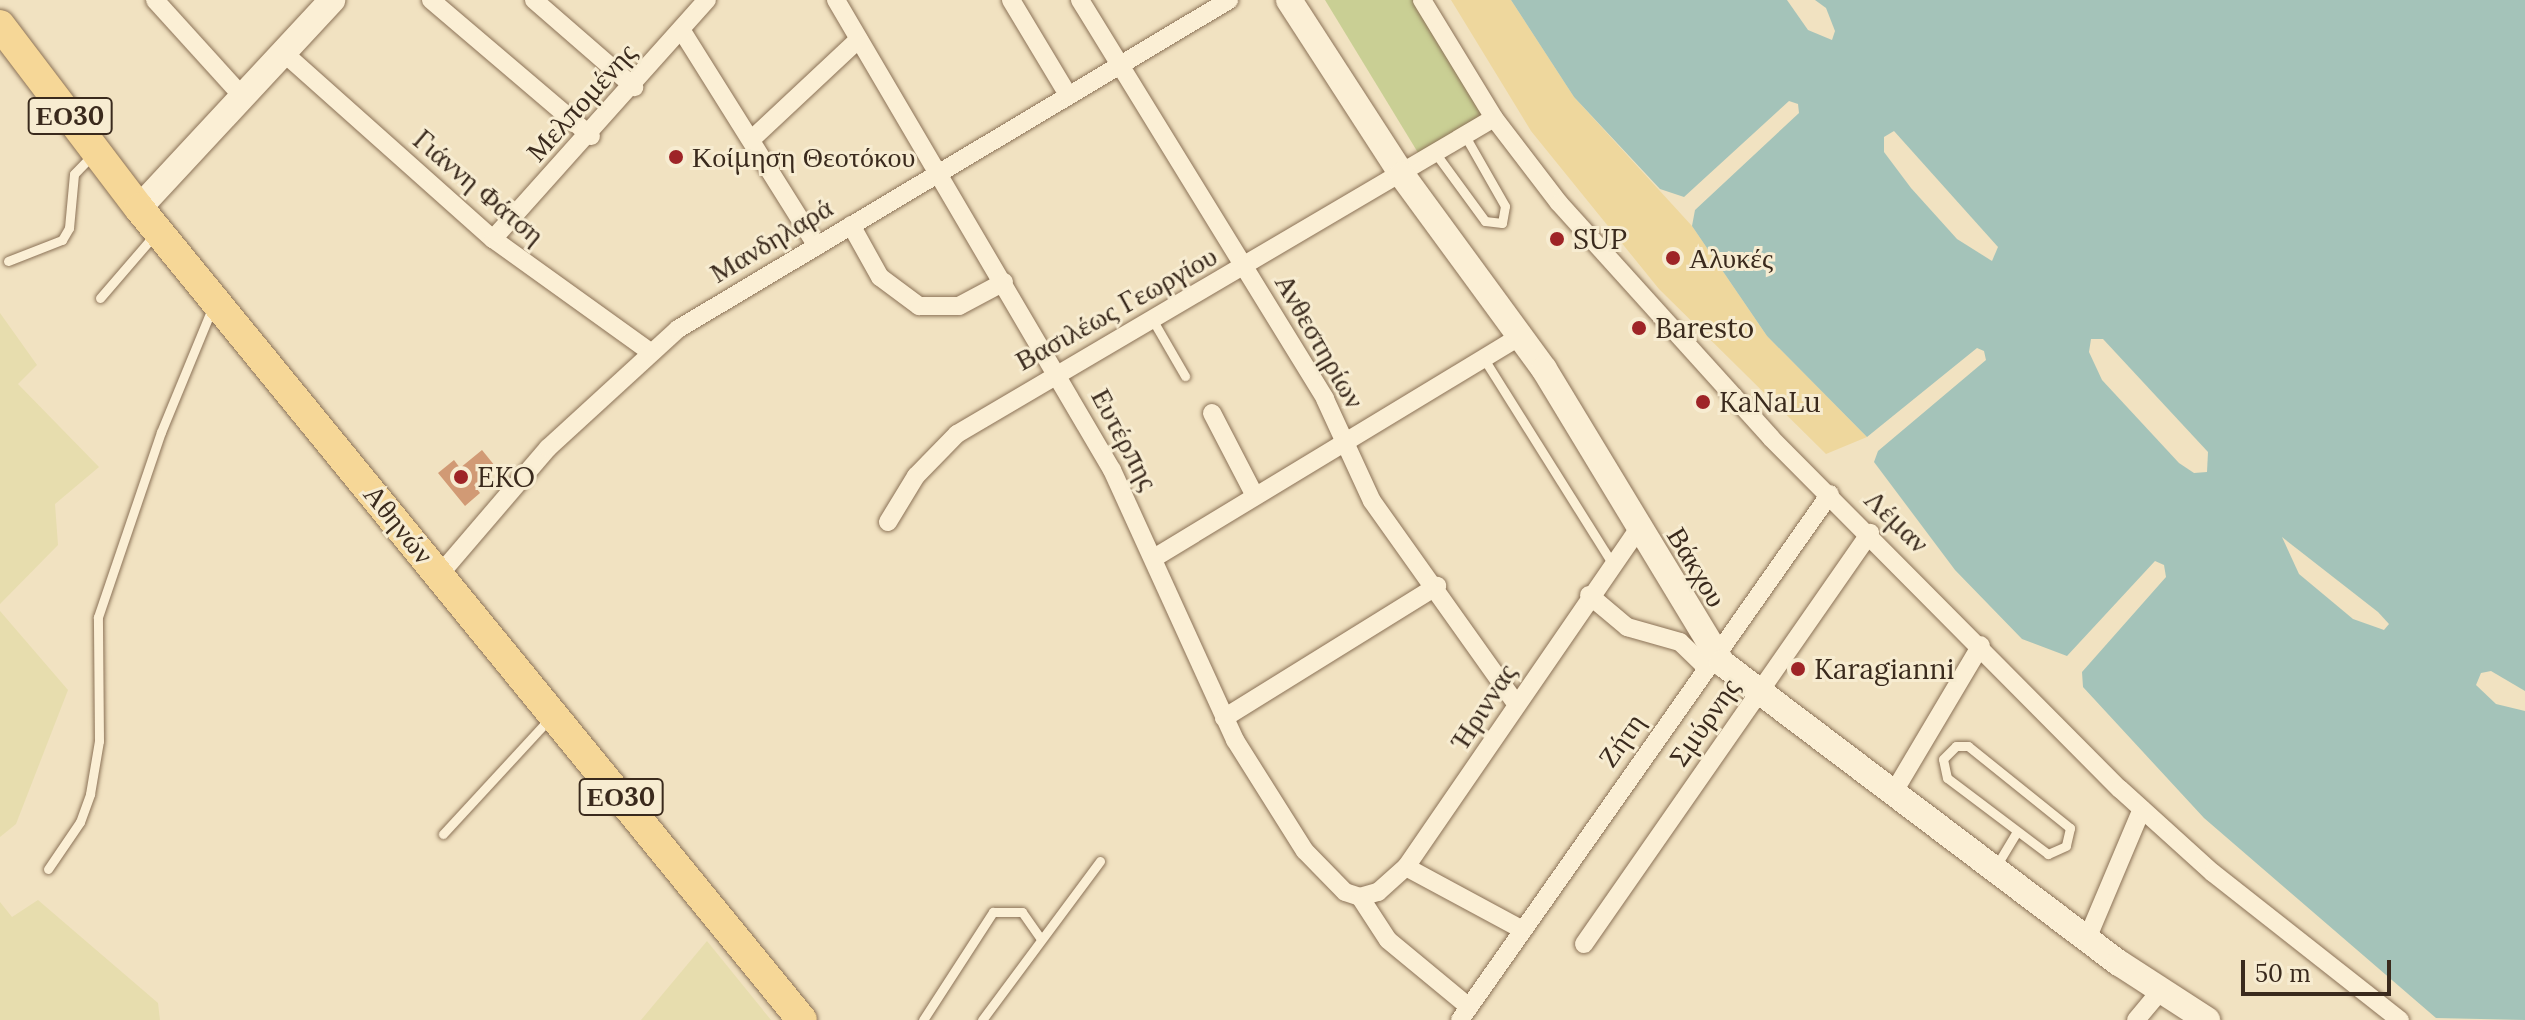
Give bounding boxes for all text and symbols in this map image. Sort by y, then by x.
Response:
street label: Μελπομένης [519,36,643,168]
road number: ΕΟ30 [26,94,114,138]
street label: Γιάννη Φάτση [407,122,551,252]
place label: Κοίμηση Θεοτόκου [692,140,915,174]
marker: Κοίμηση Θεοτόκου [667,148,685,166]
street label: Μανδηλαρά [704,190,838,290]
place label: SUP [1573,222,1627,256]
marker: SUP [1548,230,1566,248]
street label: Βασιλέως Γεωργίου [1009,239,1223,377]
place label: Αλυκές [1689,241,1773,275]
marker: Αλυκές [1664,249,1682,267]
street label: Ανθεστηρίων [1268,268,1372,414]
place label: Baresto [1655,311,1754,345]
marker: Baresto [1630,319,1648,337]
street label: Ευτέρπης [1084,383,1166,495]
place label: KaNaLu [1719,385,1821,419]
marker: KaNaLu [1694,393,1712,411]
place label: EKO [477,460,535,494]
marker: EKO [452,468,470,486]
street label: Αθηνών [357,478,441,570]
street label: Λέμαν [1858,482,1936,560]
street label: Βάκχου [1660,521,1734,613]
place label: Karagianni [1814,652,1954,686]
street label: Ήριννας [1443,657,1523,755]
marker: Karagianni [1789,660,1807,678]
street label: Σμύρνης [1662,672,1746,772]
street label: Ζήτη [1591,707,1651,773]
road number: ΕΟ30 [577,775,665,819]
scale bar [2245,944,2395,994]
text: 50 m [2255,958,2311,989]

